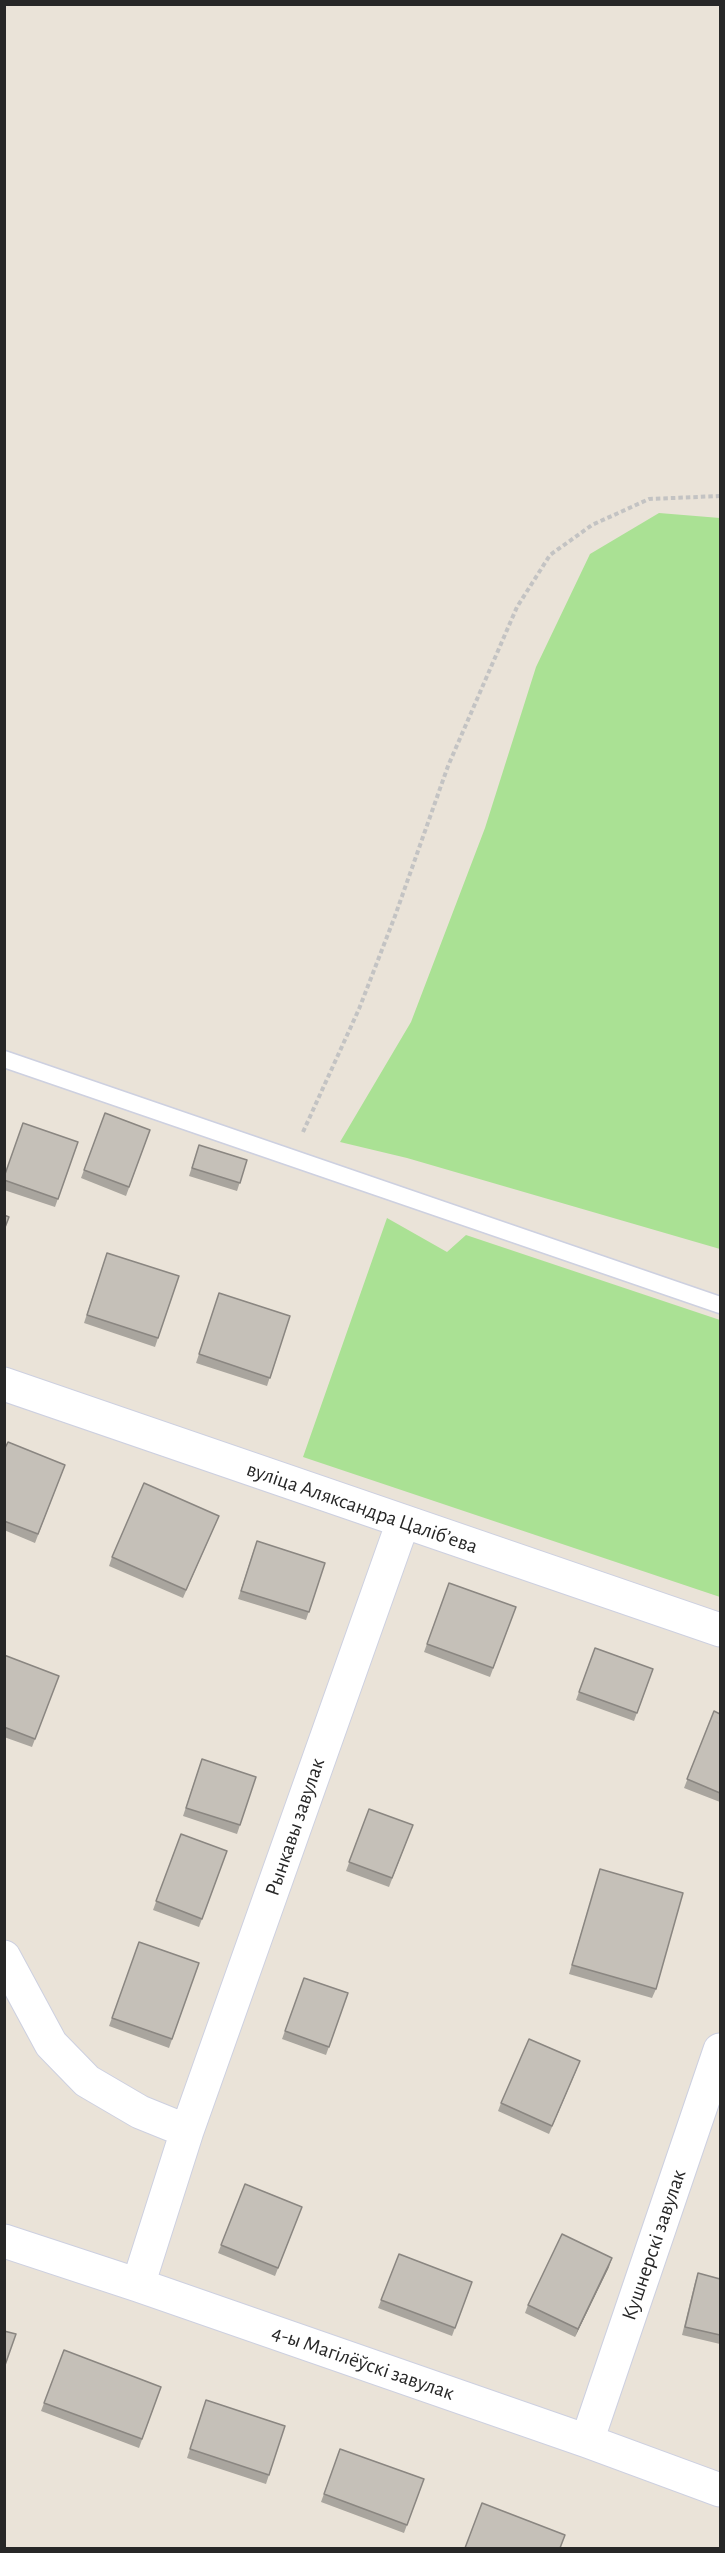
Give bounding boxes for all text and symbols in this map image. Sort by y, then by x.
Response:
street label: вуліца Аляксандра Цалібʼева [243,1457,481,1559]
street label: Рынкавы завулак [260,1755,330,1899]
street label: Кушнерскі завулак [616,2166,692,2324]
street label: 4-ы Магілёўскі завулак [269,2320,457,2406]

